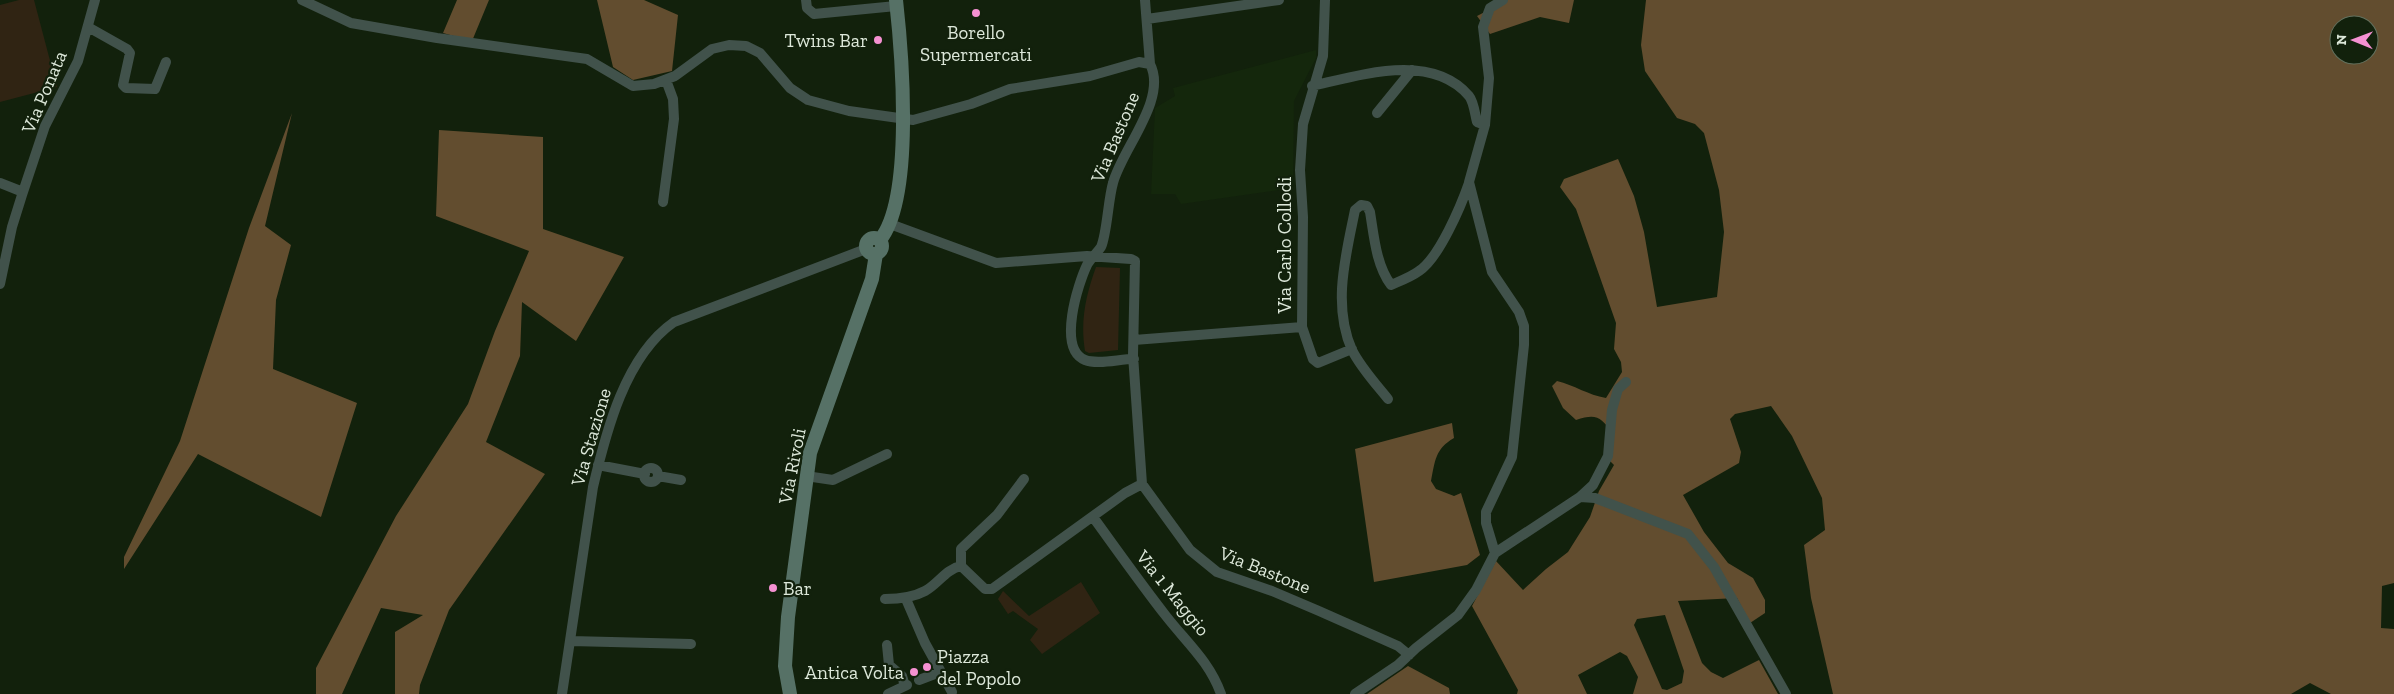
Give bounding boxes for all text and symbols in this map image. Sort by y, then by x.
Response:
marker: Borello Supermercati [970,7,982,19]
north arrow [2329,15,2379,65]
place label: Borello Supermercati [920,21,1032,66]
place label: Twins Bar [785,29,868,52]
marker: Twins Bar [872,34,884,46]
text: N [2333,34,2350,45]
street label: Via Ponata [16,47,72,138]
street label: Via Bastone [1085,88,1144,187]
street label: Via Carlo Collodi [1273,177,1296,314]
street label: Via Stazione [566,385,616,490]
street label: Via Rivoli [773,426,811,507]
street label: Via Bastone [1215,541,1314,599]
street label: Via 1 Maggio [1131,545,1215,641]
place label: Bar [783,577,812,600]
marker: Bar [767,582,779,594]
place label: Piazza del Popolo [937,645,1021,690]
place label: Antica Volta [805,661,904,684]
marker: Piazza del Popolo [921,661,933,673]
marker: Antica Volta [908,666,920,678]

